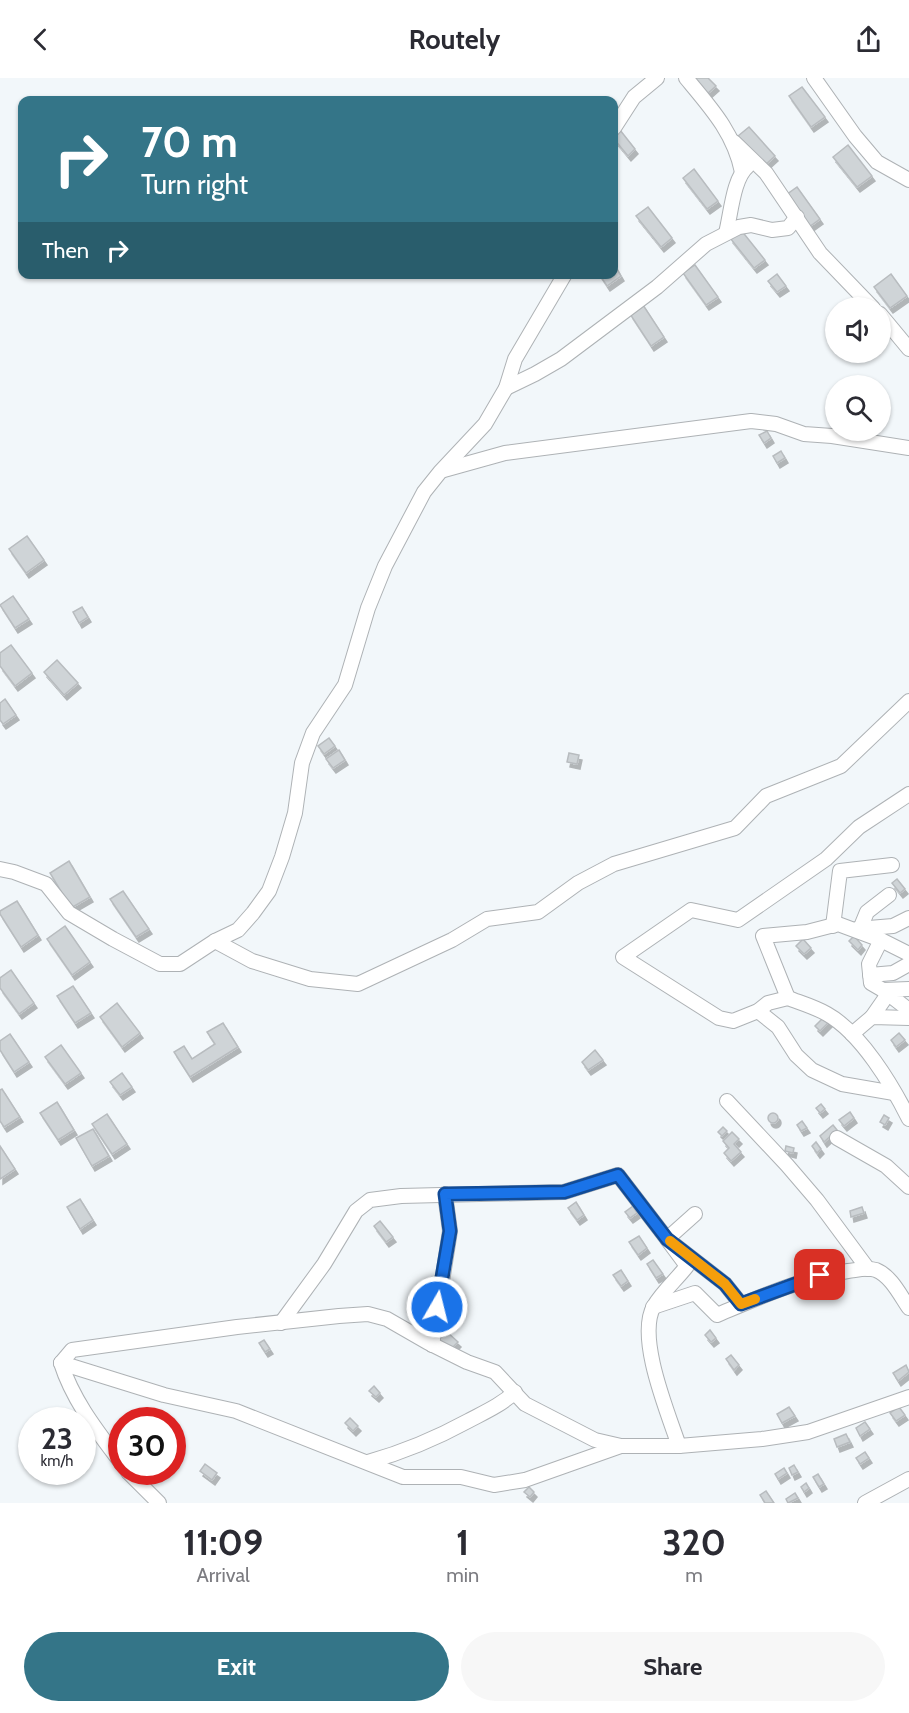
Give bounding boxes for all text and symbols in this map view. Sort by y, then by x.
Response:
icon: back [24,23,57,56]
text: Routely [409,23,500,56]
icon: share [852,23,885,56]
text: 70 m [141,116,238,168]
icon: right [42,120,120,198]
text: Turn right [141,168,248,201]
icon: right [101,234,134,267]
text: Then [42,237,89,264]
map controls [825,297,891,441]
button: sound [825,297,891,363]
button: search [825,375,891,441]
pin [794,1249,845,1300]
icon: arrive [803,1258,836,1291]
position arrow [405,1275,469,1339]
speed limit sign: 30 [108,1407,186,1485]
text: 23 [41,1420,73,1457]
text: km/h [41,1452,73,1470]
text: 11:09 [183,1520,263,1564]
text: 1 [456,1520,469,1564]
text: 320 [662,1520,726,1564]
text: Arrival [196,1563,250,1587]
text: min [446,1563,479,1587]
text: m [685,1563,703,1587]
button: Exit [24,1632,449,1701]
button: Share [461,1632,885,1701]

